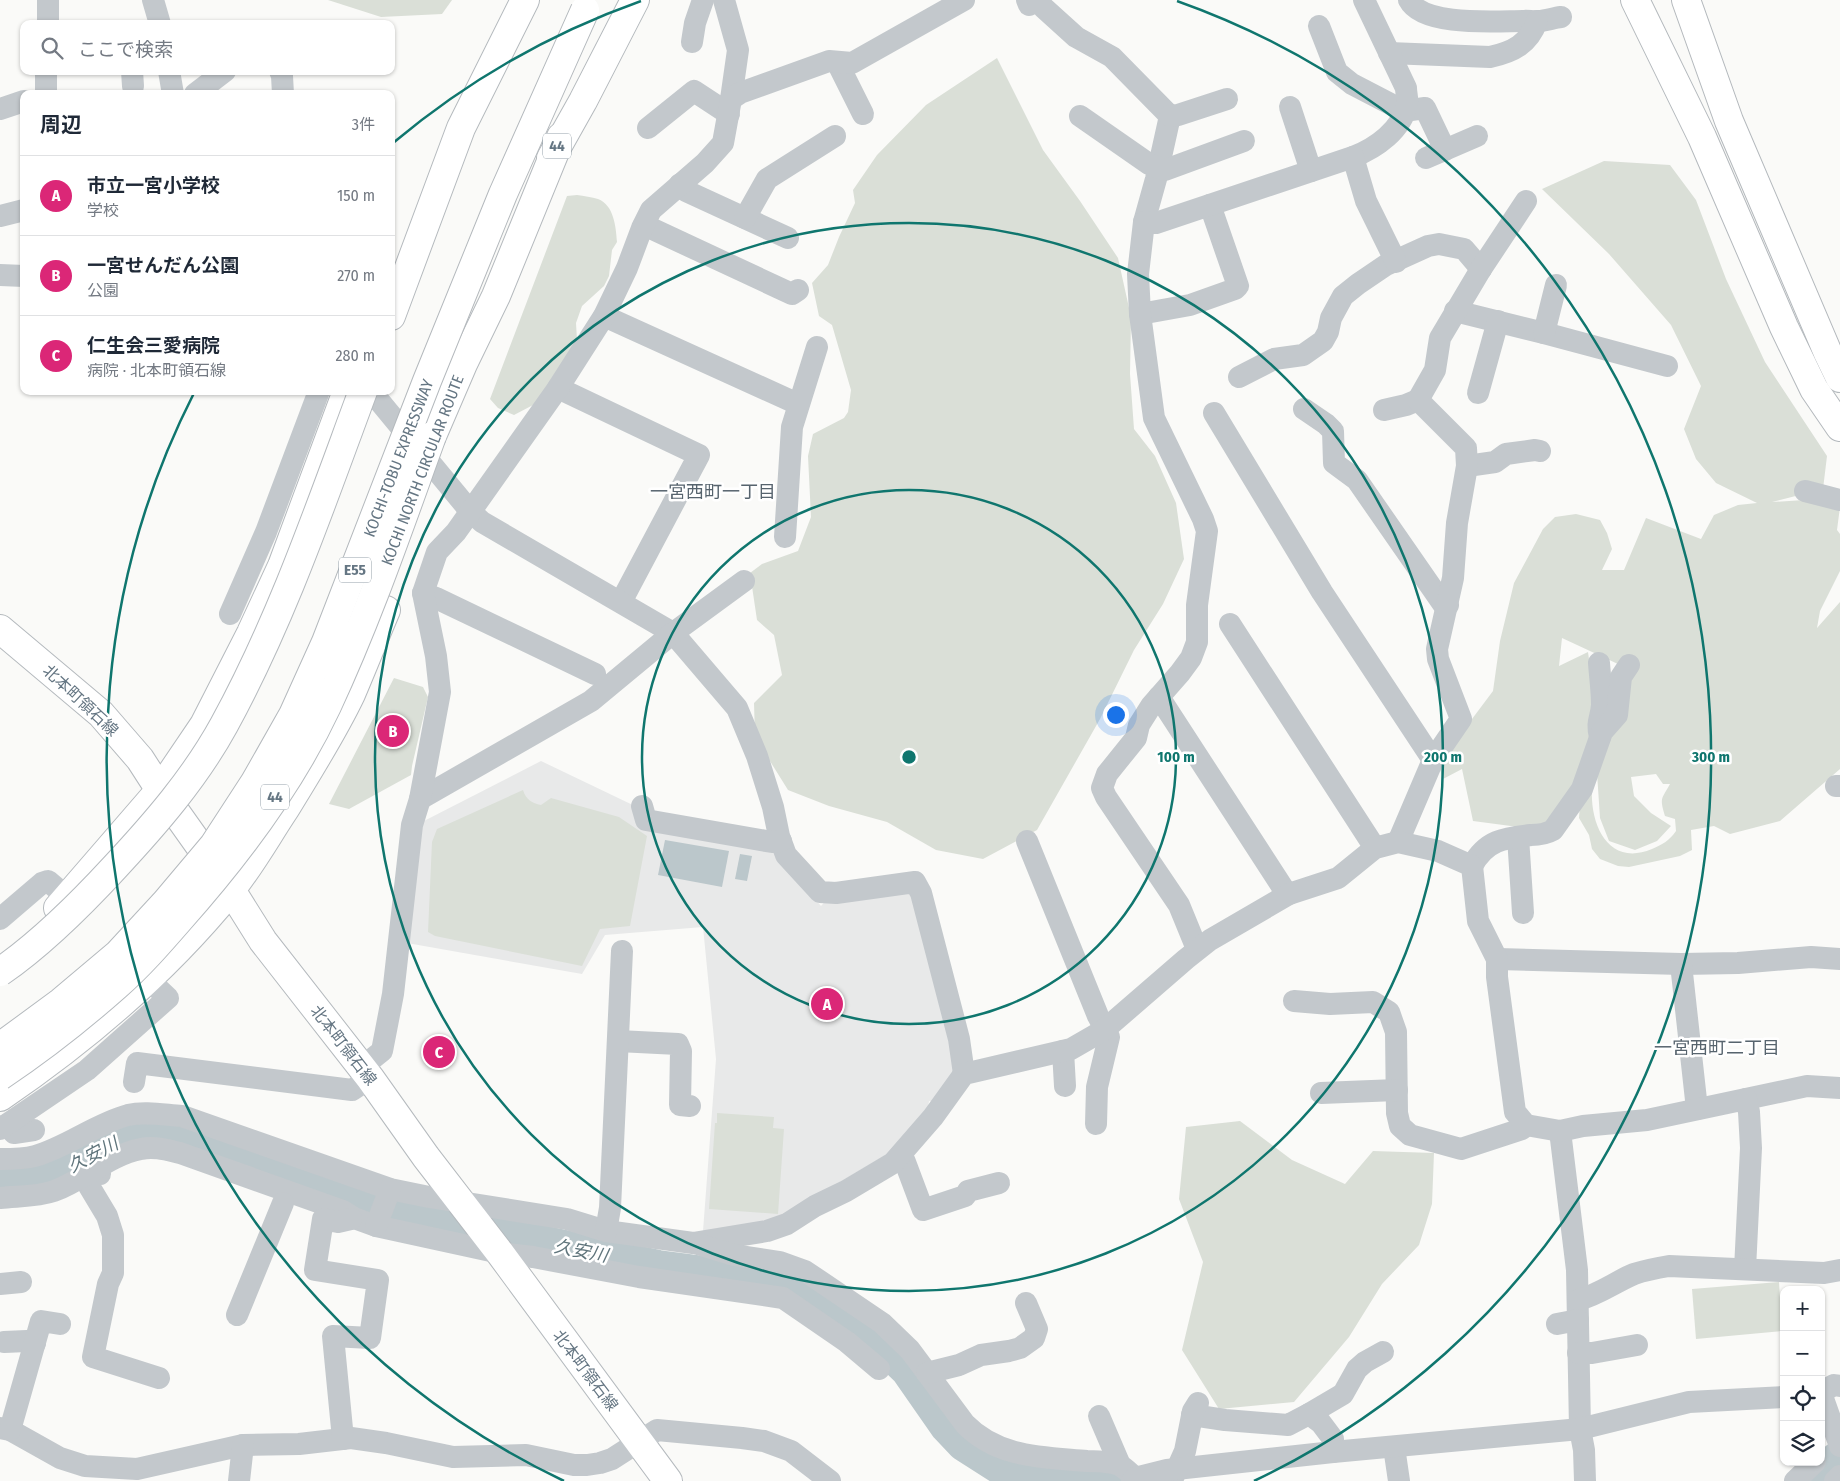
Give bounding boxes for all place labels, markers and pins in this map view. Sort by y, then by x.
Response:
pin: B [377,712,409,750]
centre of rings [900,748,918,766]
pin: A [811,985,843,1023]
pin: C [423,1033,455,1071]

